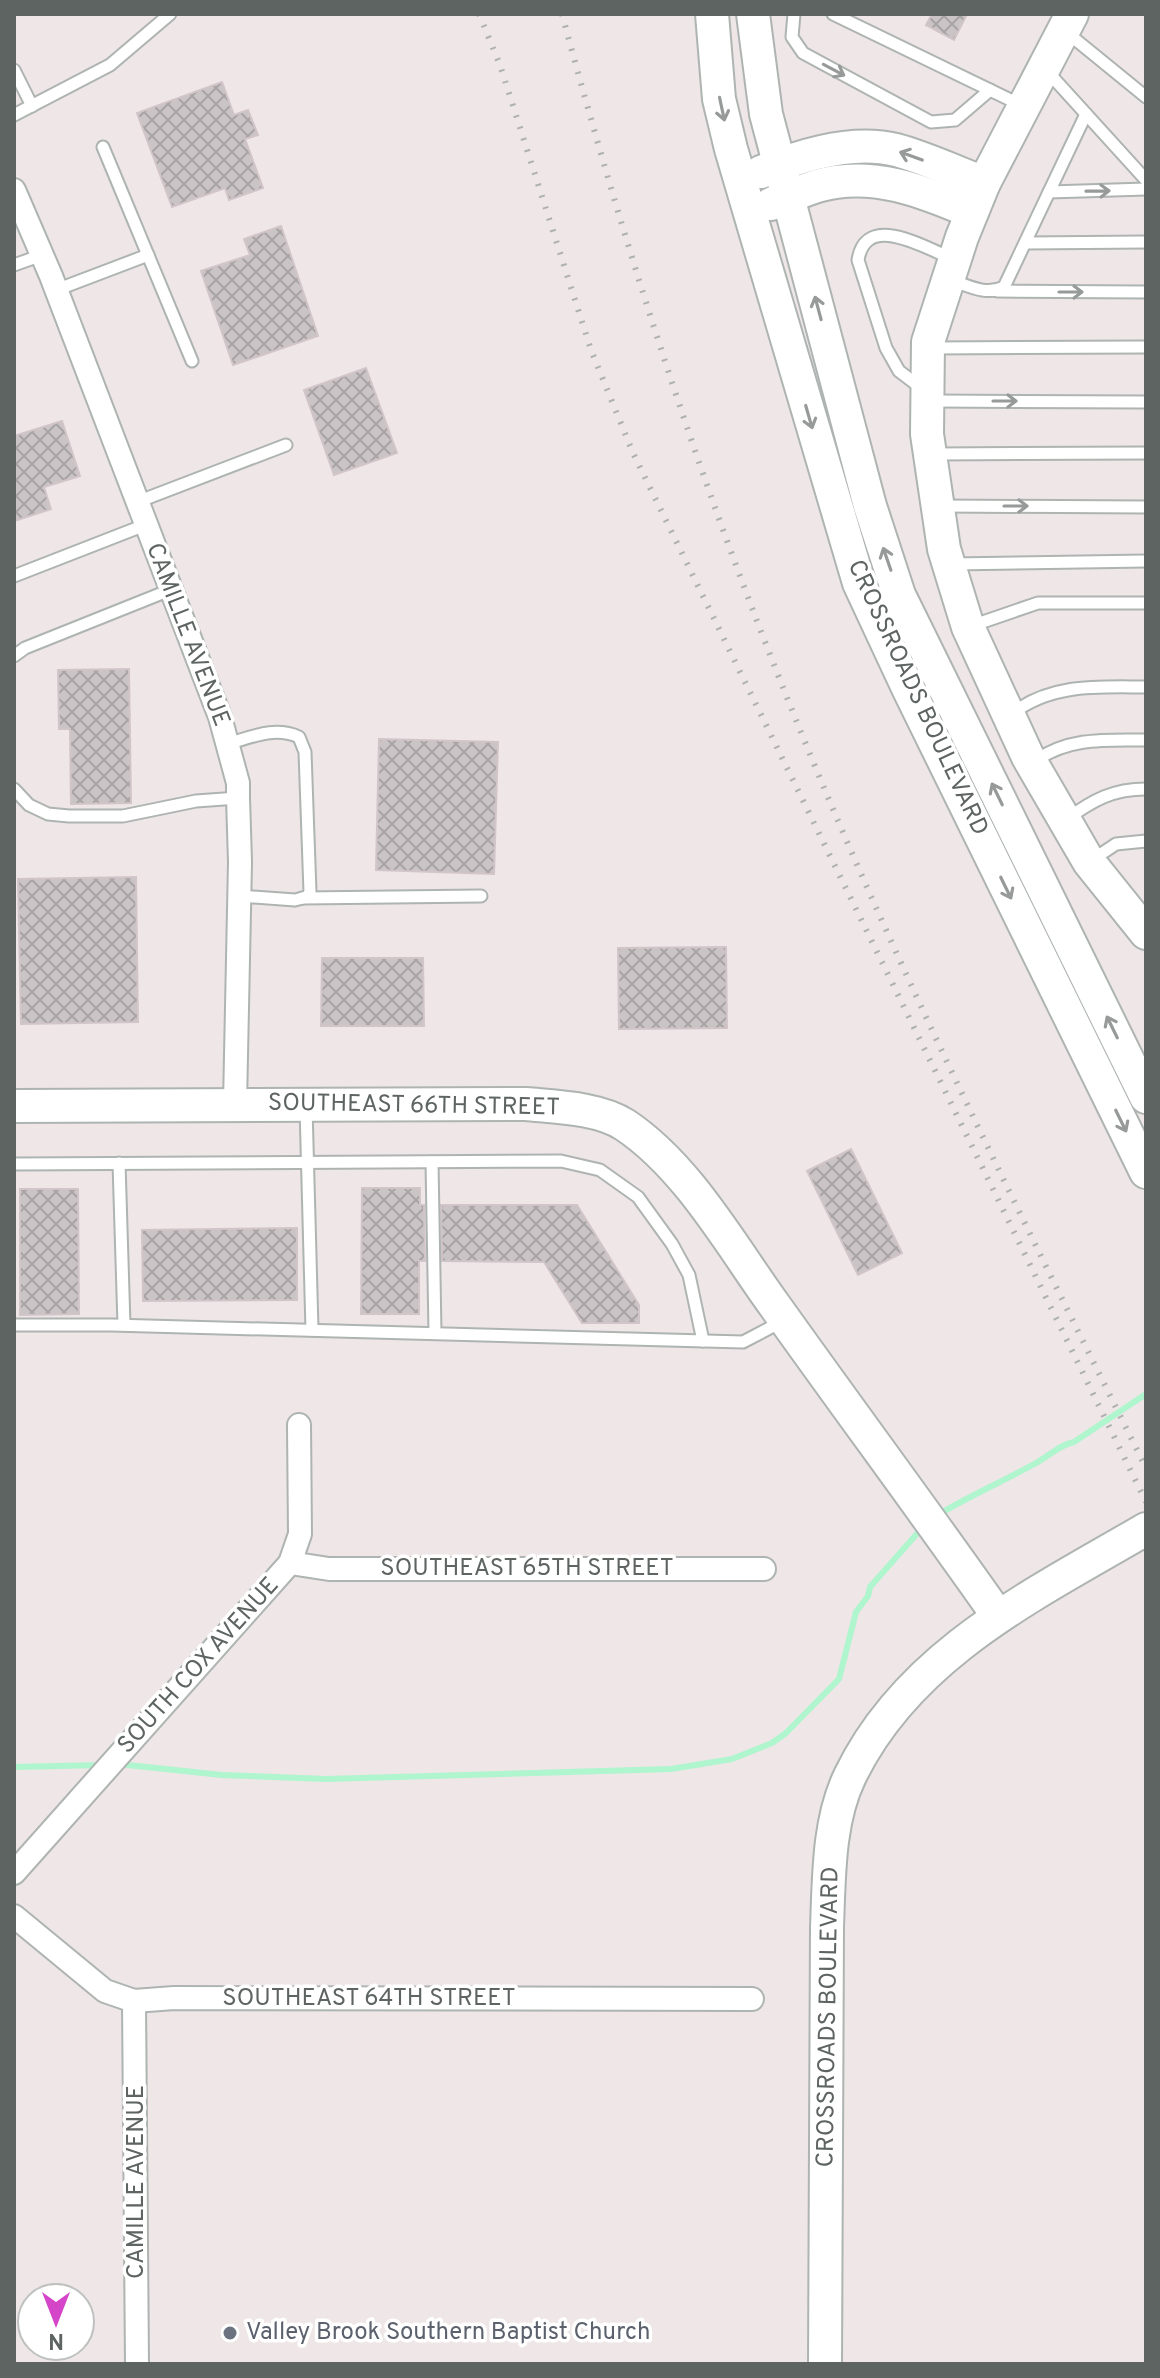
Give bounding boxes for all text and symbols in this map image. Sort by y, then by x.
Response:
one-way arrow [822,63,846,78]
one-way arrow [715,96,730,121]
one-way arrow [899,148,924,162]
one-way arrow [1084,183,1111,198]
one-way arrow [1057,284,1084,300]
one-way arrow [809,296,824,321]
one-way arrow [991,393,1018,409]
one-way arrow [802,404,817,430]
one-way arrow [1002,498,1029,514]
street label: CAMILLE AVENUE [138,539,236,731]
one-way arrow [879,546,894,571]
street label: CROSSROADS BOULEVARD [840,555,994,841]
one-way arrow [988,783,1003,806]
one-way arrow [999,876,1015,900]
one-way arrow [1103,1016,1119,1040]
street label: SOUTHEAST 66TH STREET [268,1088,560,1124]
one-way arrow [1114,1109,1129,1133]
street label: SOUTHEAST 65TH STREET [380,1554,674,1584]
street label: SOUTH COX AVENUE [112,1572,286,1760]
street label: CROSSROADS BOULEVARD [811,1866,847,2168]
street label: SOUTHEAST 64TH STREET [222,1984,516,2014]
street label: CAMILLE AVENUE [122,2085,152,2279]
north arrow [16,2282,96,2362]
place label: Valley Brook Southern Baptist Church [246,2318,650,2348]
marker: Valley Brook Southern Baptist Church [221,2324,239,2342]
text: N [48,2326,64,2353]

